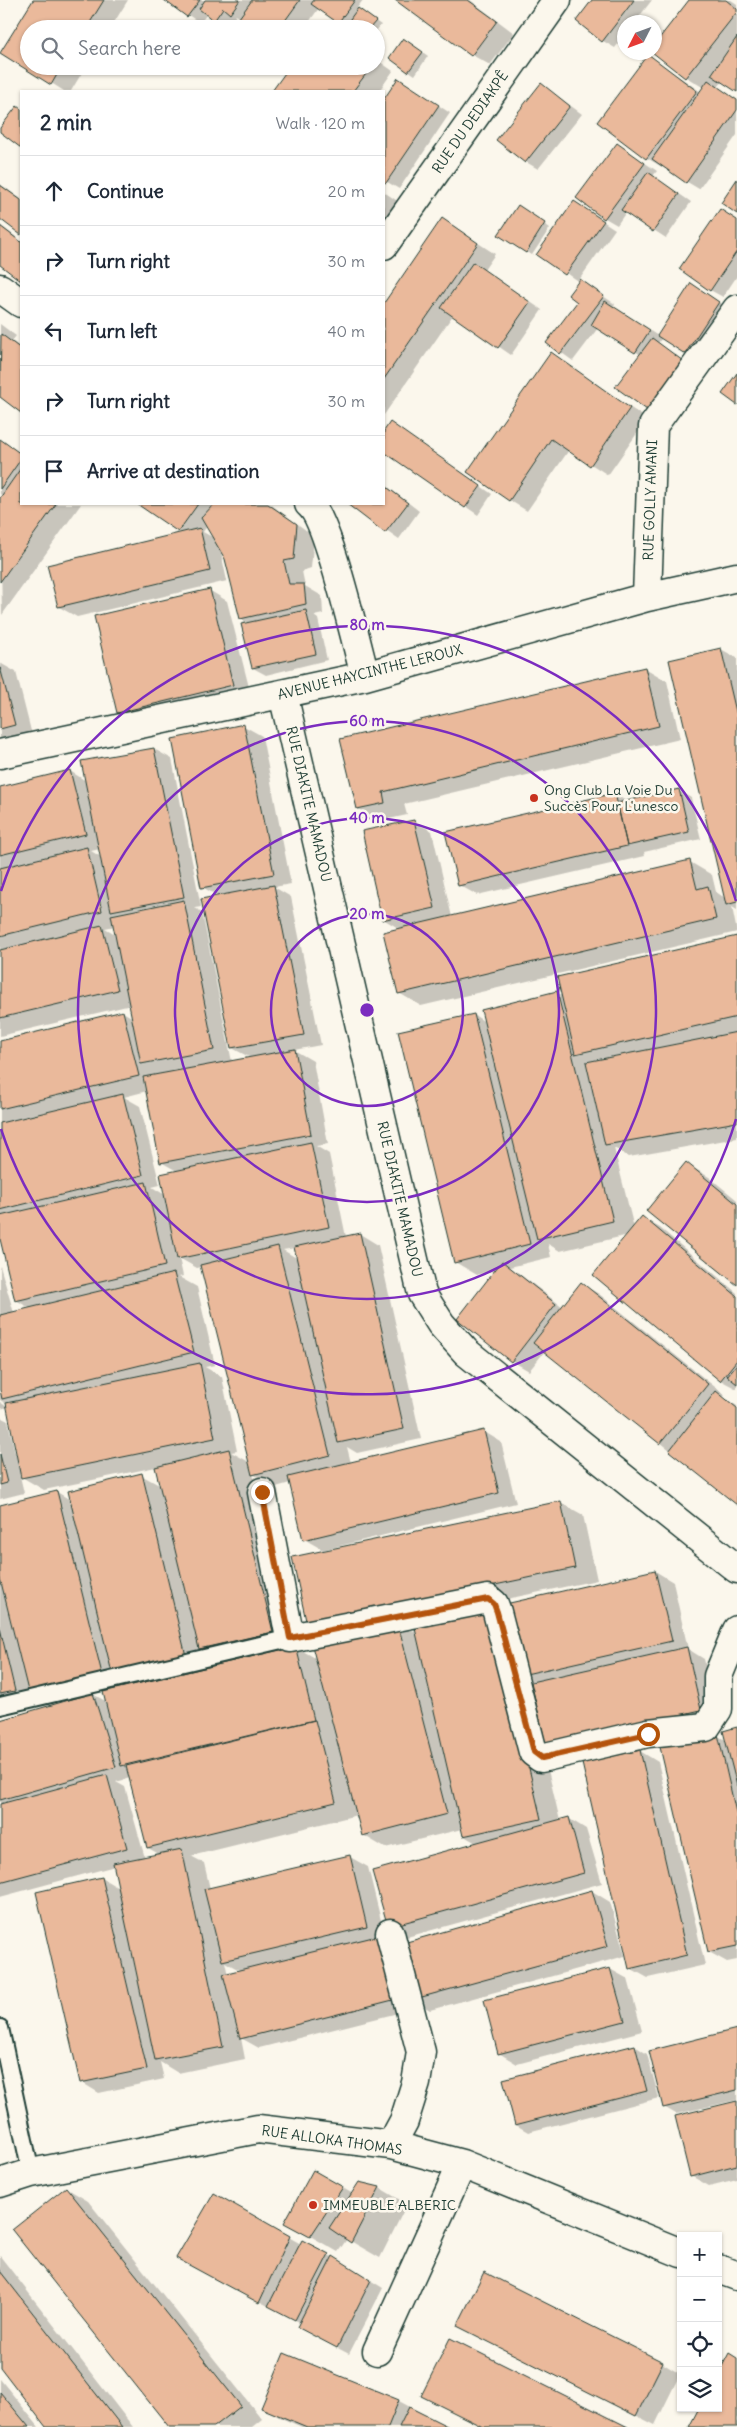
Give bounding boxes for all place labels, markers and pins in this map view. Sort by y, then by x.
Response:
place label: Ong Club La Voie Du Succès Pour L'unesco [544,781,679,815]
marker: Ong Club La Voie Du Succès Pour L'unesco [528,792,540,804]
centre of rings [358,1001,376,1019]
place label: IMMEUBLE ALBERIC [323,2196,456,2214]
marker: IMMEUBLE ALBERIC [307,2199,319,2211]

